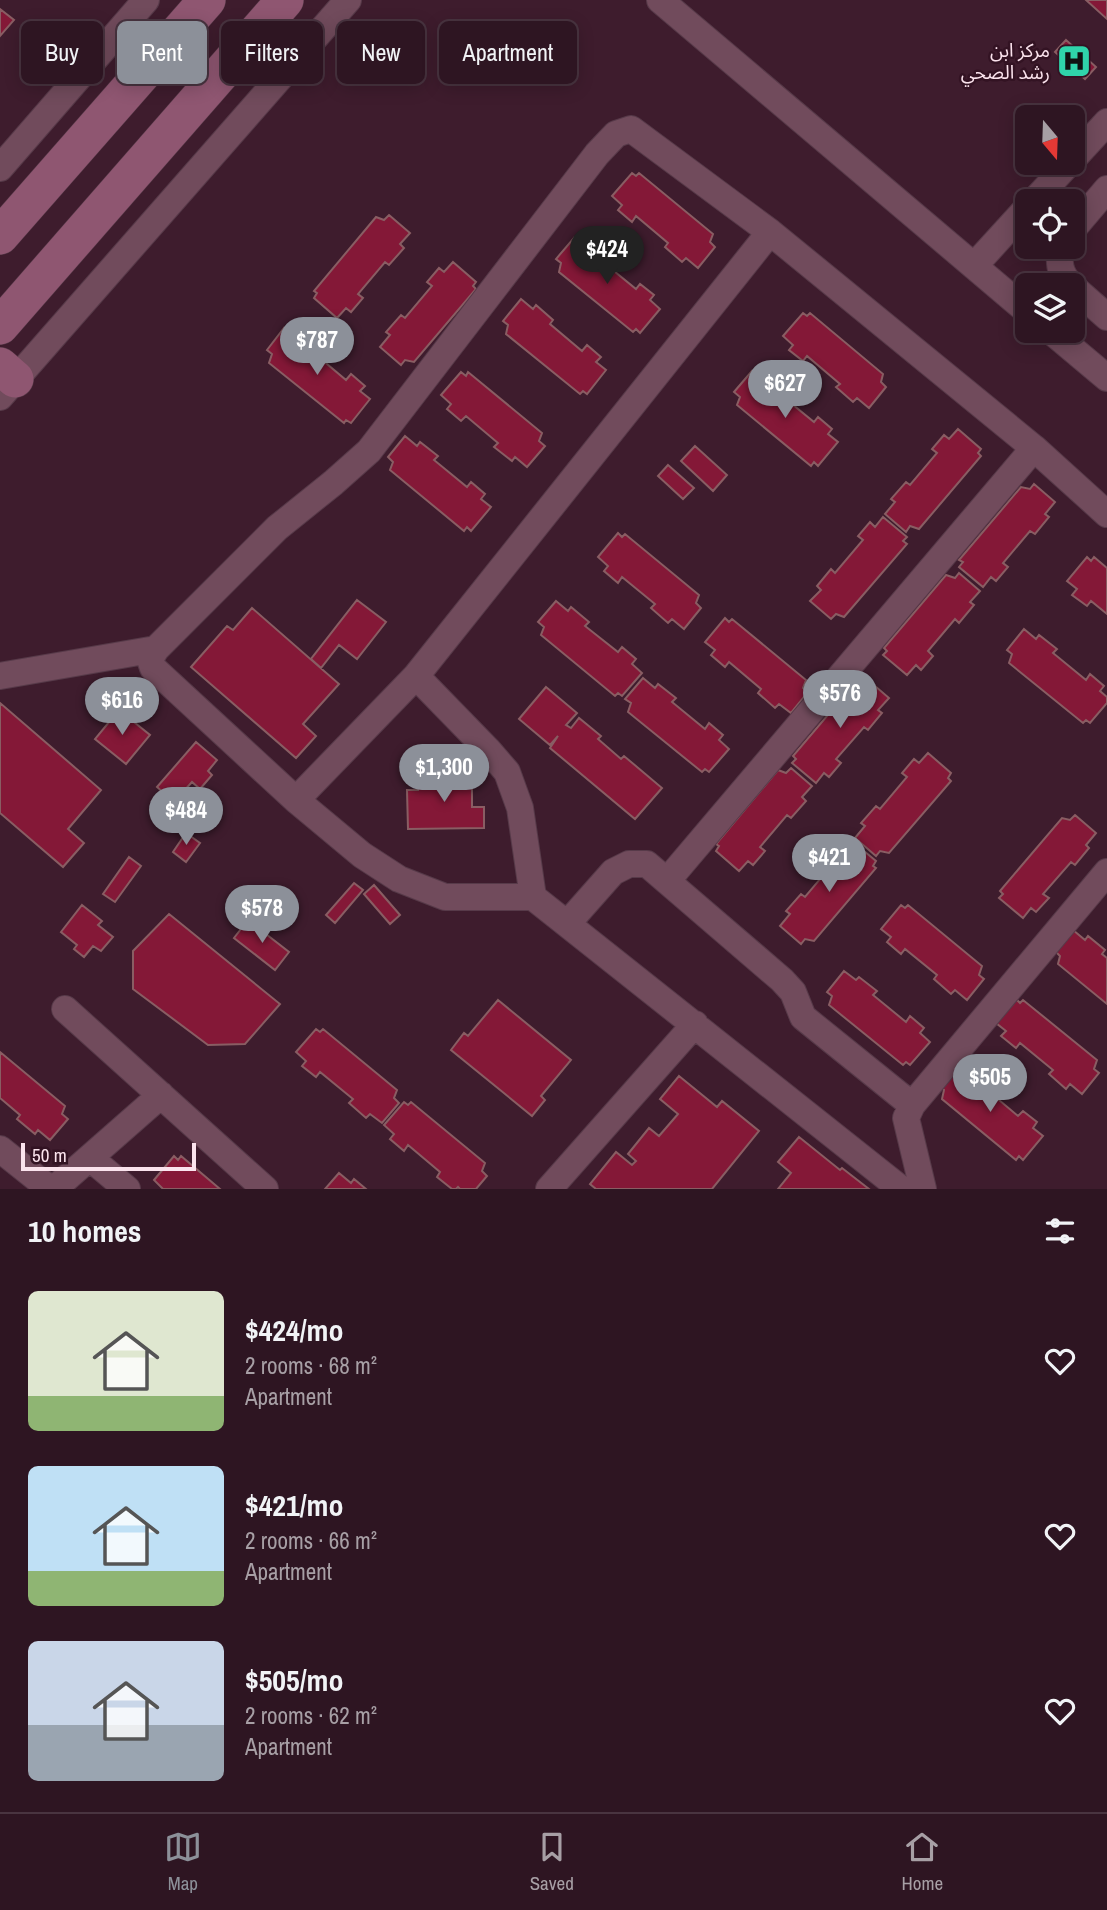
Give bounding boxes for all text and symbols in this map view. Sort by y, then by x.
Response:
chip: Buy [21,21,103,84]
chip: Rent [117,21,207,84]
chip: Filters [221,21,323,84]
chip: New [337,21,425,84]
chip: Apartment [439,21,577,84]
place label: مركز ابن رشد الصحي [961,37,1050,87]
hospital icon: مركز ابن رشد الصحي [1055,42,1093,80]
north arrow [1015,105,1085,175]
map controls [1015,105,1085,343]
button: locate [1015,189,1085,259]
pin: $424 [566,226,648,286]
text: $424 [586,233,628,264]
button: layers [1015,273,1085,343]
pin: $787 [276,318,358,377]
text: $787 [296,324,338,355]
pin: $627 [744,360,826,420]
text: $627 [764,367,806,398]
pin: $576 [799,670,881,730]
text: $576 [819,677,861,708]
pin: $616 [81,678,163,737]
text: $616 [101,684,143,715]
pin: $1,300 [387,744,501,804]
text: $1,300 [415,751,473,782]
pin: $484 [145,788,227,847]
text: $484 [165,794,207,825]
pin: $421 [788,834,870,894]
text: $421 [808,841,850,872]
pin: $578 [221,886,303,945]
text: $578 [241,892,283,923]
pin: $505 [949,1054,1031,1114]
text: $505 [969,1061,1011,1092]
scale bar [21,1140,196,1172]
text: 50 m [32,1142,67,1168]
text: 10 homes [28,1211,142,1251]
icon: filters [1041,1212,1079,1250]
text: $424/mo [245,1310,343,1350]
icon: home [84,1319,168,1403]
icon: heart [1041,1342,1079,1380]
text: 2 rooms · 68 m² [245,1350,377,1381]
text: Apartment [245,1381,332,1412]
text: $421/mo [245,1485,343,1525]
icon: home [84,1494,168,1578]
icon: heart [1041,1517,1079,1555]
text: 2 rooms · 66 m² [245,1525,377,1556]
text: Apartment [245,1556,332,1587]
text: $505/mo [245,1660,343,1700]
icon: home [84,1669,168,1753]
icon: heart [1041,1692,1079,1730]
text: 2 rooms · 62 m² [245,1700,377,1731]
text: Apartment [245,1731,332,1762]
tab: Map [164,1828,202,1896]
tab: Saved [530,1828,574,1896]
tab: Home [902,1828,943,1896]

